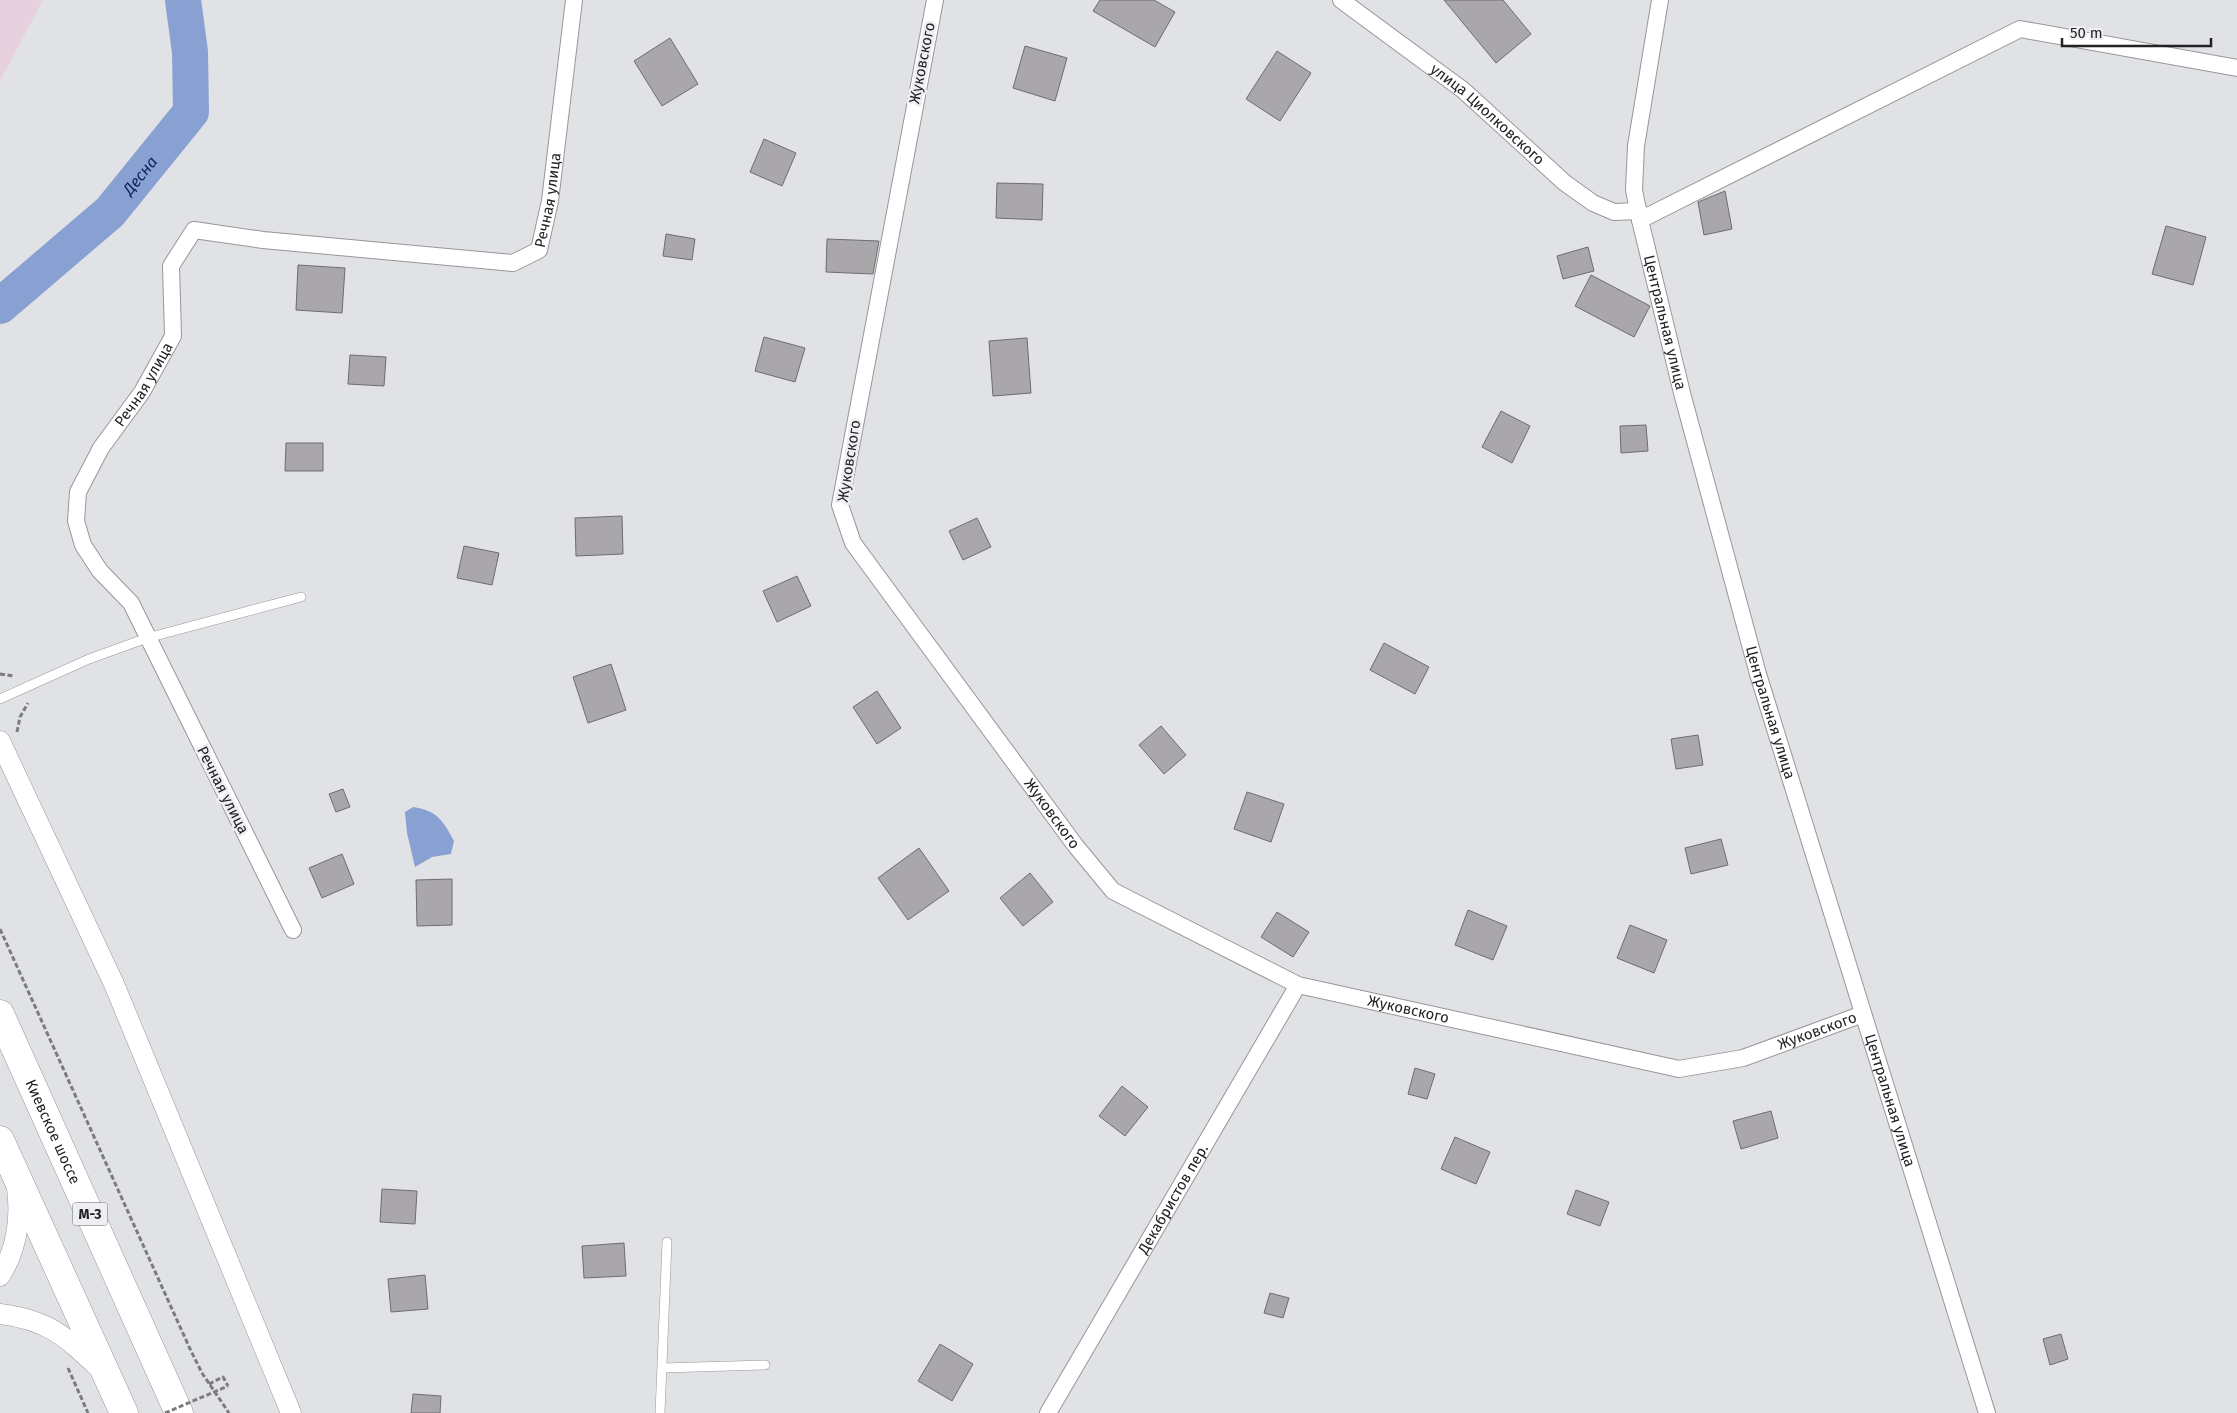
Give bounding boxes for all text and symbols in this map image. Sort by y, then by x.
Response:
scale bar [2062,15,2211,47]
street label: Жуковского [905,21,939,105]
text: 50 m [2070,24,2103,42]
street label: улица Циолковского [1427,60,1548,169]
water label: Десна [118,152,161,200]
street label: Речная улица [531,152,565,249]
street label: Центральная улица [1640,253,1690,392]
street label: Речная улица [111,339,177,430]
street label: Жуковского [834,419,864,503]
street label: Центральная улица [1742,644,1799,781]
street label: Речная улица [193,743,253,837]
street label: Жуковского [1020,775,1084,852]
street label: Жуковского [1366,992,1451,1027]
street label: Жуковского [1775,1008,1859,1054]
street label: Центральная улица [1861,1032,1919,1169]
street label: Киевское шоссе [21,1077,84,1187]
street label: Декабристов пер. [1134,1141,1212,1258]
road number: М-3 [72,1202,108,1226]

